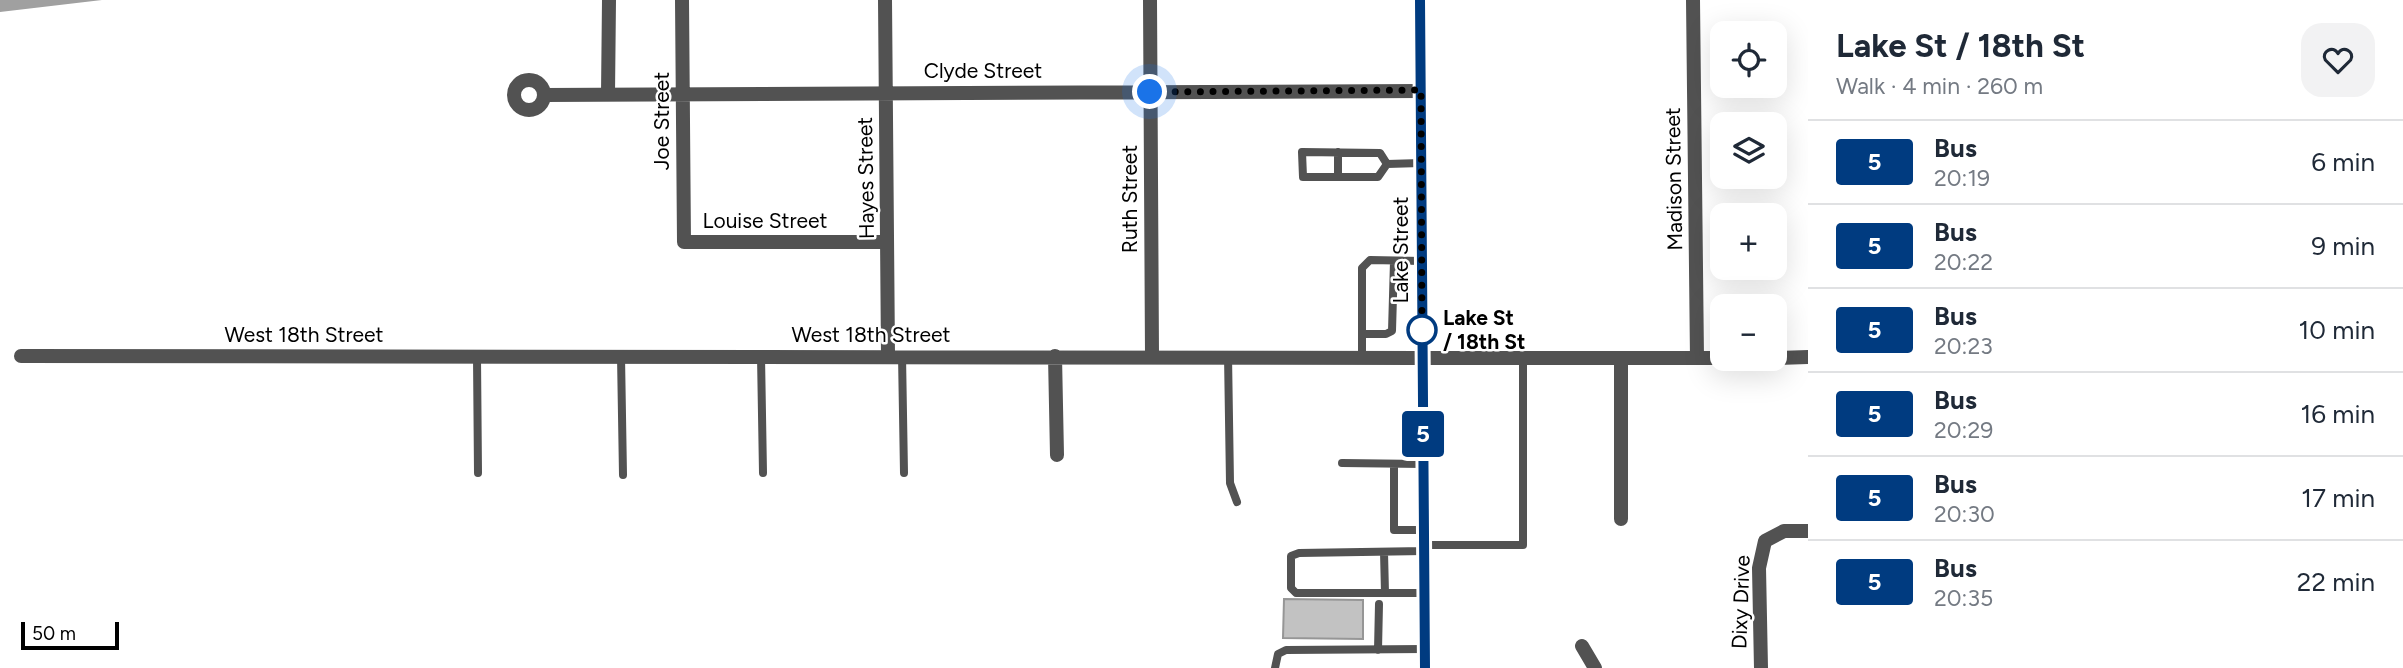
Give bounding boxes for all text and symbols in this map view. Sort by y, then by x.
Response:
map controls [1710,21,1787,371]
button: locate [1710,21,1787,98]
button: heart [2301,23,2375,97]
text: Lake St / 18th St [1836,26,2085,65]
street label: Clyde Street [924,58,1042,83]
street label: Joe Street [649,72,674,170]
text: Walk · 4 min · 260 m [1836,72,2043,100]
your location [1132,74,1167,109]
street label: Madison Street [1660,107,1687,251]
button: layers [1710,112,1787,189]
street label: Hayes Street [852,117,879,239]
text: Bus [1934,132,1977,164]
street label: Ruth Street [1117,145,1142,253]
text: 6 min [2311,146,2375,178]
text: 5 [1868,147,1881,176]
text: 20:19 [1934,164,1990,192]
street label: Lake Street [1388,196,1413,304]
button: + [1710,203,1787,280]
street label: Louise Street [703,208,828,233]
text: Bus [1934,216,1977,248]
text: 9 min [2311,230,2375,262]
text: 5 [1868,231,1881,260]
text: 20:22 [1934,248,1993,276]
button: − [1710,294,1787,371]
text: Bus [1934,300,1977,332]
place label: Lake St / 18th St [1443,305,1525,354]
text: 10 min [2299,314,2375,346]
marker: Lake St / 18th St [1407,315,1437,345]
text: 5 [1868,315,1881,344]
street label: West 18th Street [225,322,384,347]
street label: West 18th Street [792,322,951,347]
text: 20:23 [1934,332,1993,360]
text: Bus [1934,384,1977,416]
text: 16 min [2300,398,2375,430]
text: 5 [1868,399,1881,428]
line badge: 5 [1400,411,1446,457]
text: 20:29 [1934,416,1993,444]
text: 5 [1416,419,1430,448]
text: Bus [1934,468,1977,500]
text: 17 min [2301,482,2375,514]
text: 5 [1868,483,1881,512]
text: 20:30 [1934,500,1995,528]
text: Bus [1934,552,1977,584]
street label: Dixy Drive [1726,555,1755,649]
text: 22 min [2297,566,2375,598]
text: 5 [1868,567,1881,596]
text: 20:35 [1934,584,1993,612]
scale bar [21,619,119,651]
text: 50 m [32,622,76,645]

